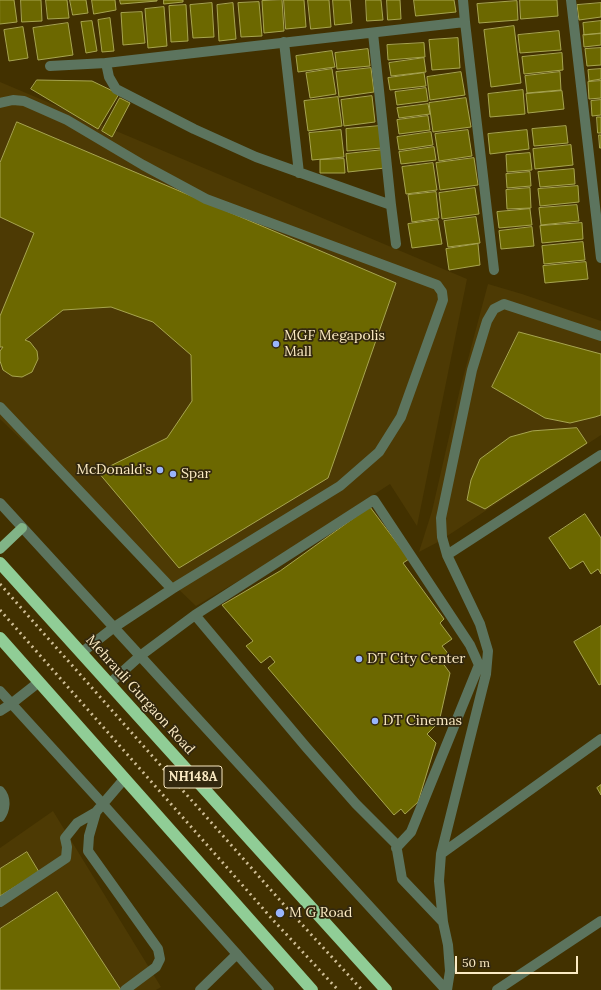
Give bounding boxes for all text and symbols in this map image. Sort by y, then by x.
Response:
place label: MGF Megapolis Mall [284,328,385,360]
marker: MGF Megapolis Mall [271,339,281,349]
place label: McDonald's [76,462,152,478]
marker: McDonald's [155,465,165,475]
place label: Spar [181,466,210,482]
marker: Spar [168,469,178,479]
street label: Mehrauli Gurgaon Road [82,632,198,758]
place label: DT City Center [367,651,465,667]
marker: DT City Center [354,654,364,664]
place label: DT Cinemas [383,713,462,729]
marker: DT Cinemas [370,716,380,726]
road number: NH148A [164,766,222,788]
place label: M G Road [289,905,352,921]
marker: M G Road [274,907,286,919]
scale bar [457,948,580,974]
text: 50 m [462,955,490,970]

